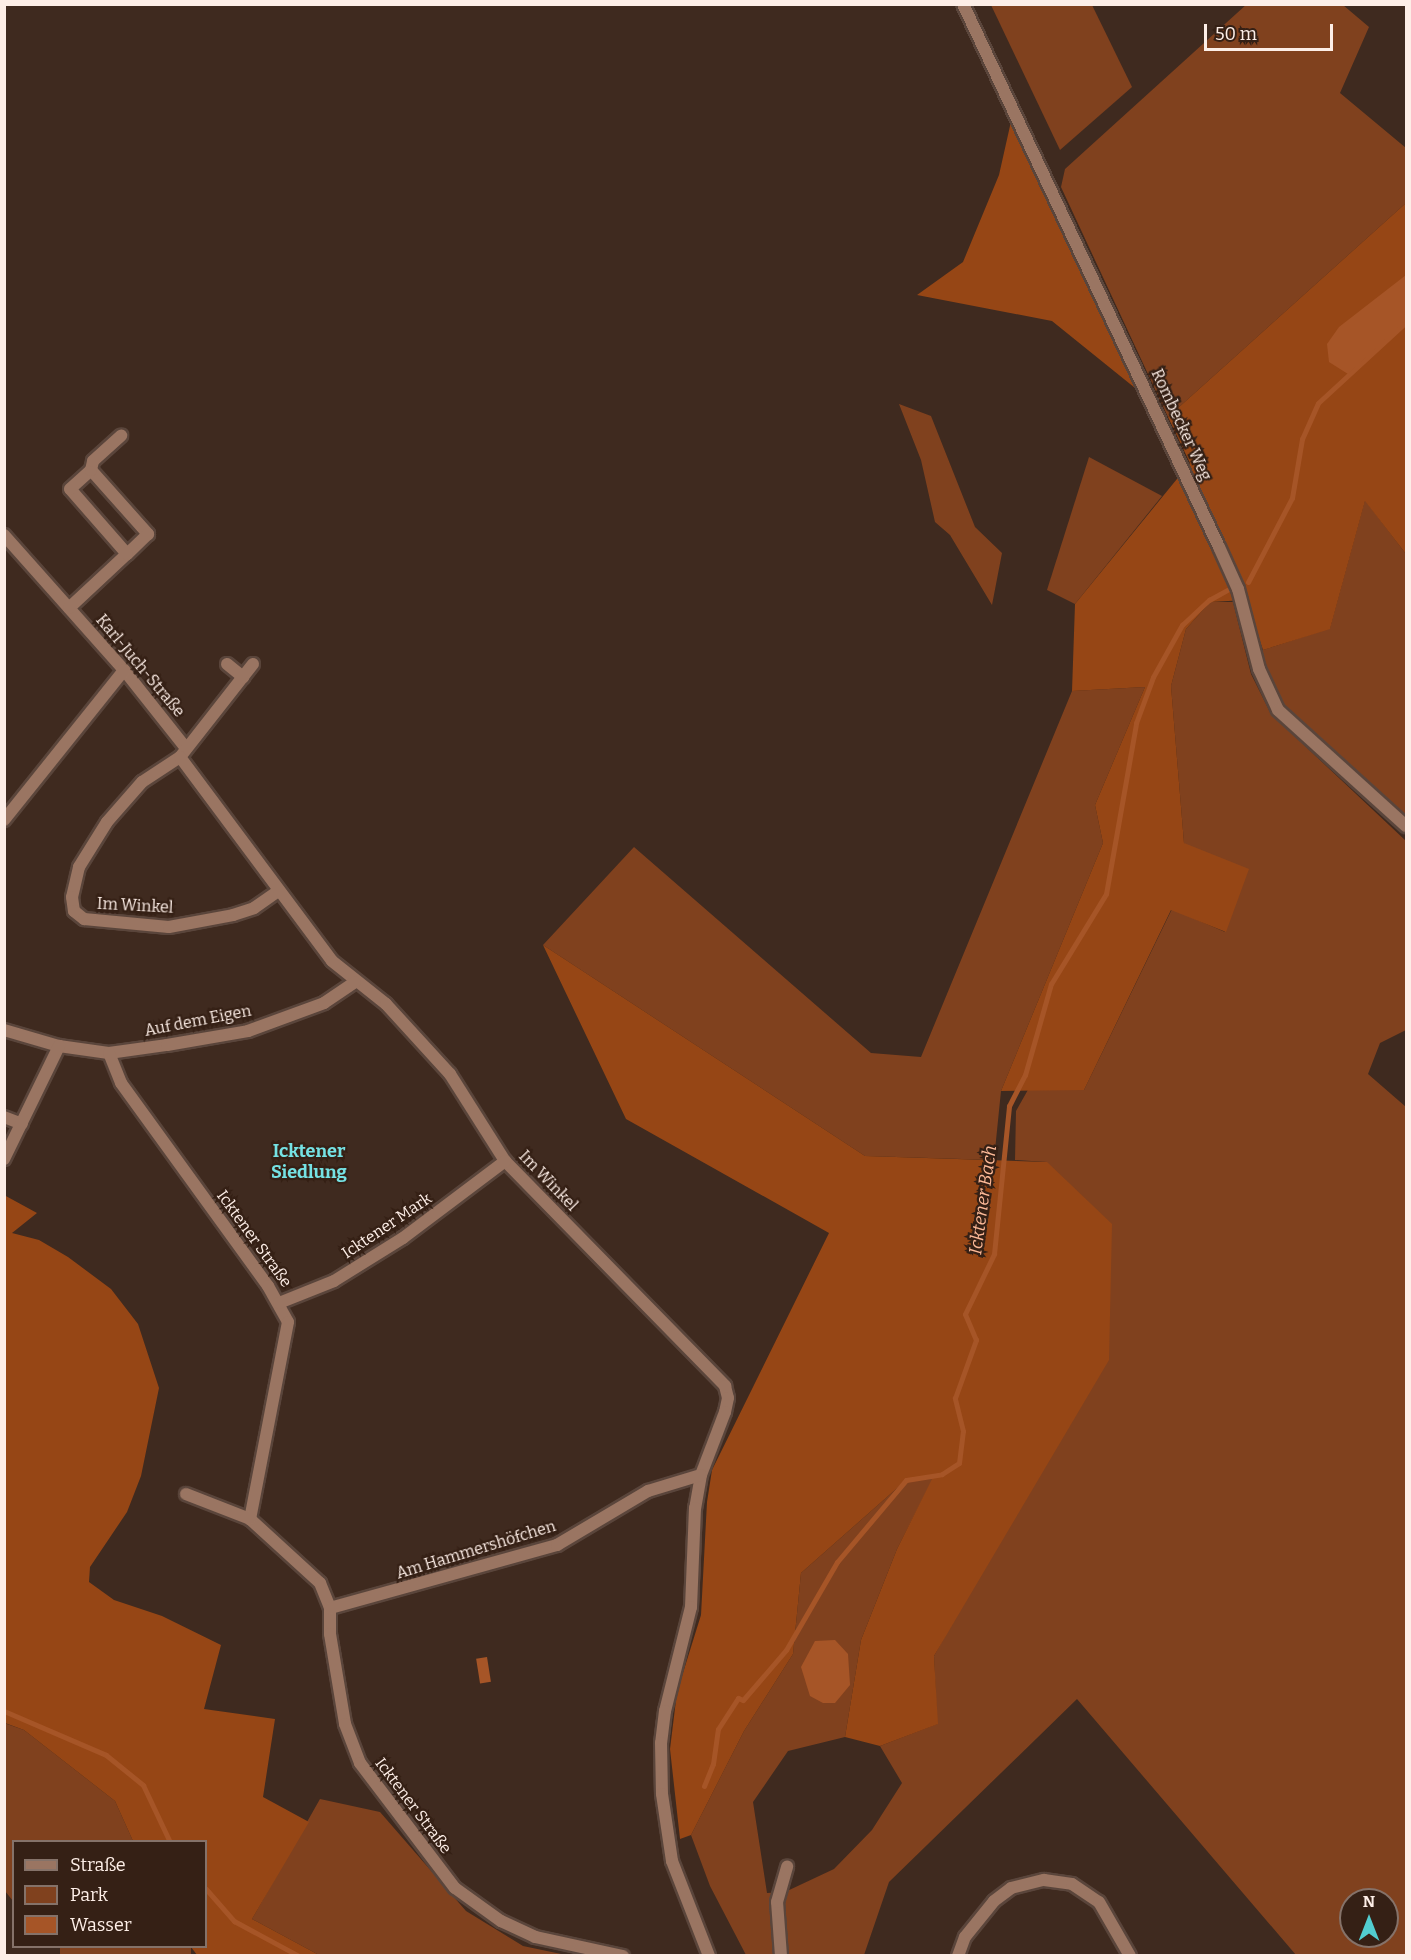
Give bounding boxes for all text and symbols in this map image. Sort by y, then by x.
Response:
scale bar [1207,12,1336,50]
text: 50 m [1215,23,1257,45]
street label: Rombecker Weg [1147,366,1215,484]
street label: Karl-Juch-Straße [92,611,188,721]
street label: Im Winkel [96,894,174,918]
street label: Auf dem Eigen [143,1001,253,1041]
district label: Icktener Siedlung [271,1141,347,1184]
water label: Icktener Bach [965,1144,1001,1256]
street label: Im Winkel [515,1147,581,1215]
street label: Icktener Straße [212,1187,296,1291]
street label: Icktener Mark [338,1189,436,1263]
street label: Am Hammershöfchen [394,1517,558,1583]
street label: Icktener Straße [371,1754,455,1858]
legend [12,1840,207,1948]
text: Straße [70,1854,126,1876]
text: Park [70,1884,108,1906]
north arrow [1339,1888,1399,1948]
text: N [1363,1892,1375,1911]
text: Wasser [70,1914,132,1936]

